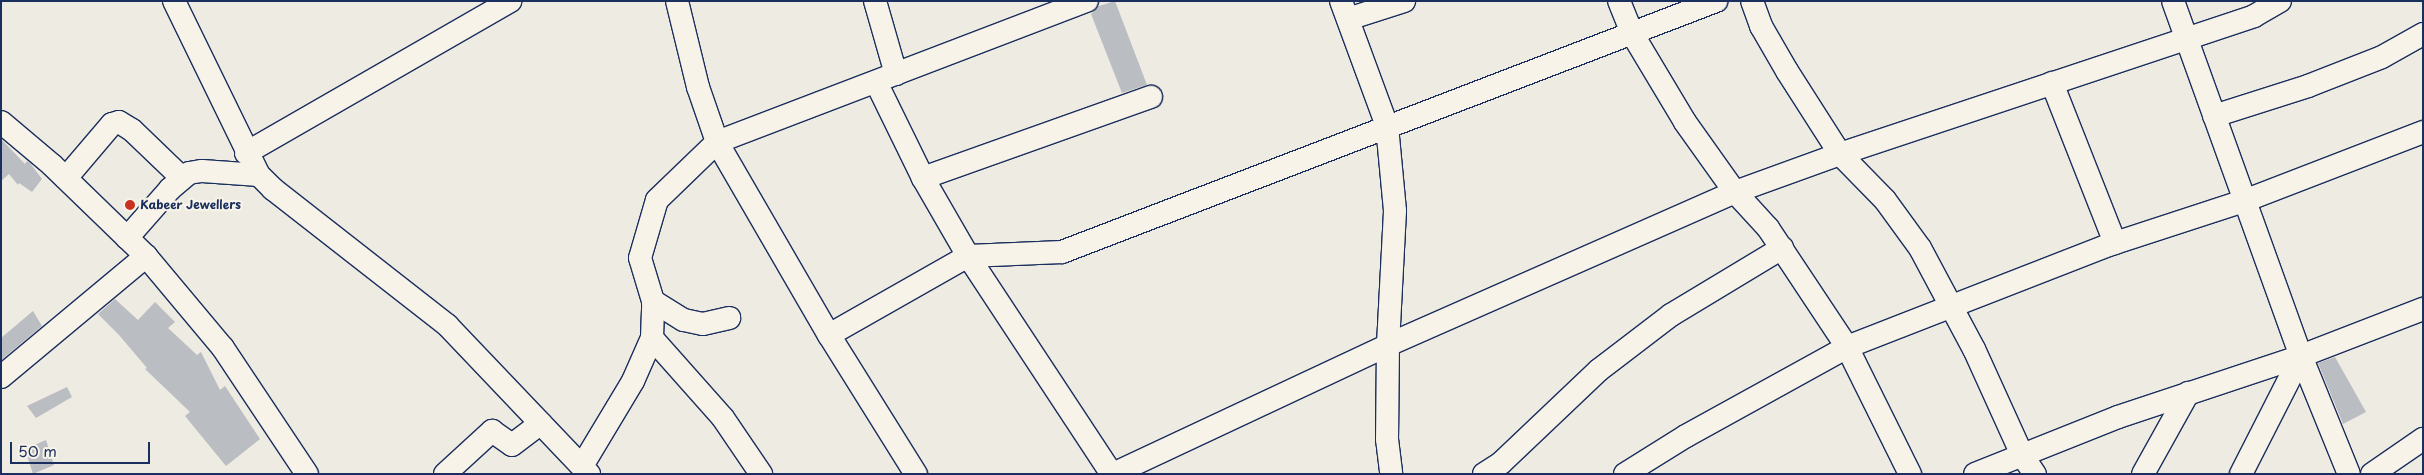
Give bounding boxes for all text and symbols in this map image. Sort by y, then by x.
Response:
place label: Kabeer Jewellers [140,198,242,212]
marker: Kabeer Jewellers [124,199,136,211]
scale bar [12,432,152,464]
text: 50 m [18,439,57,462]

